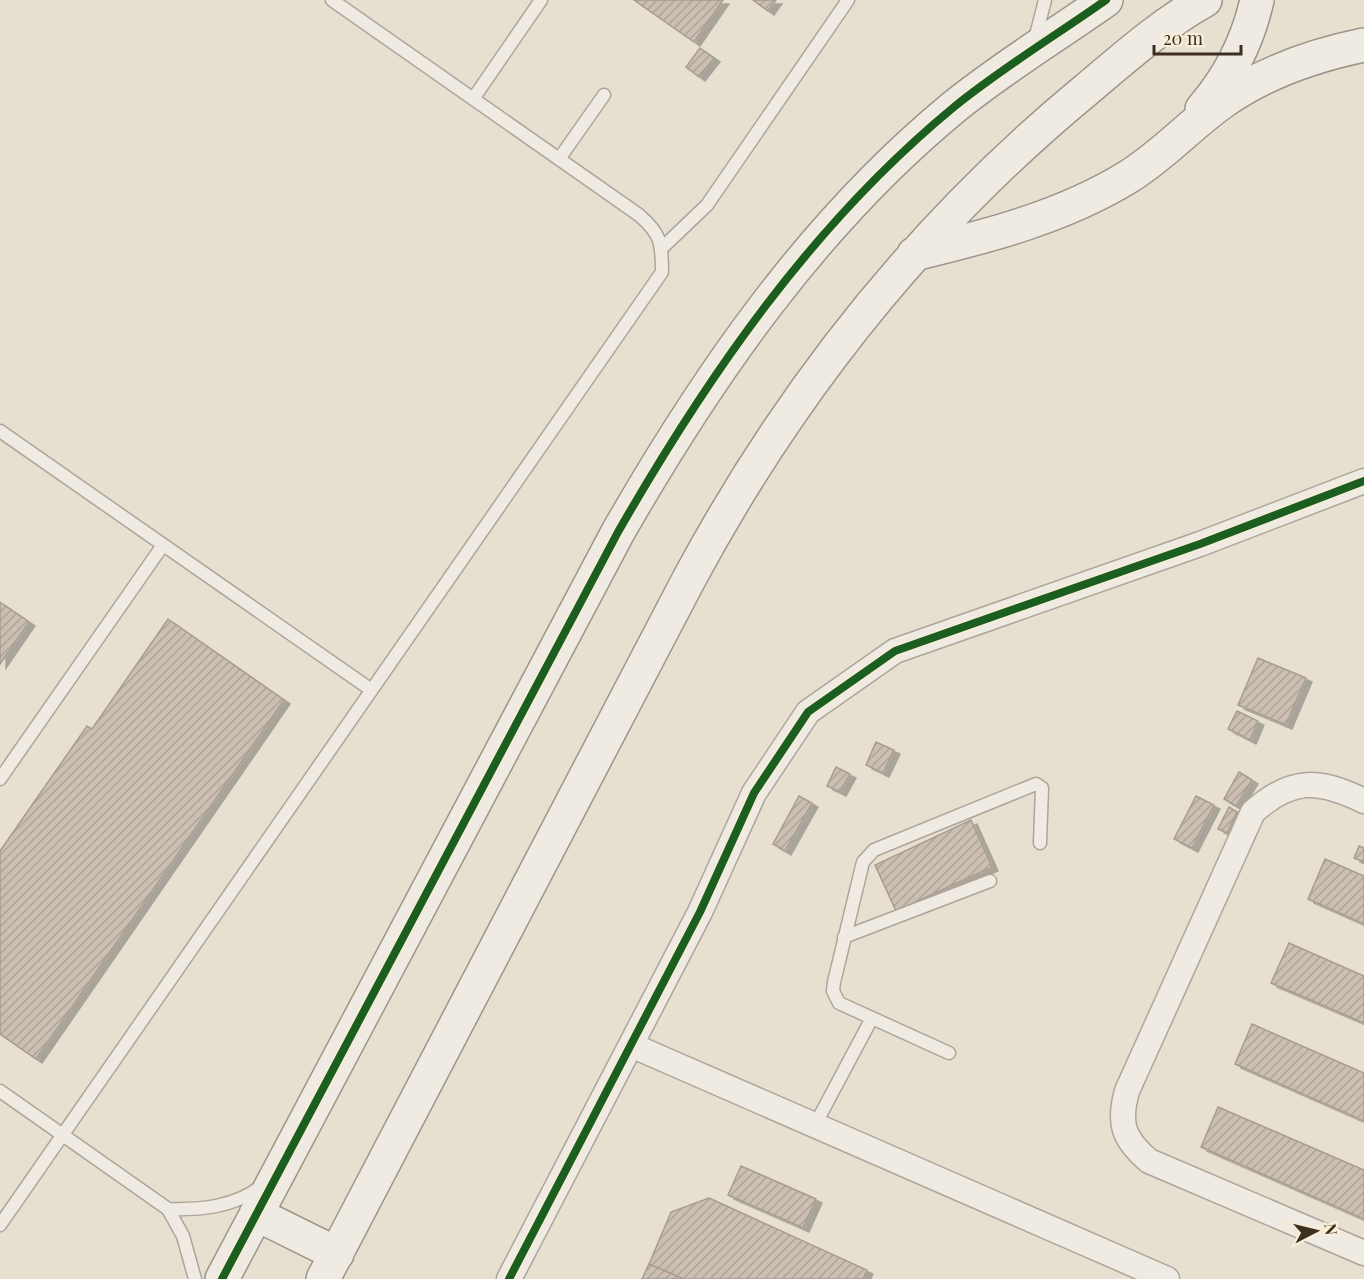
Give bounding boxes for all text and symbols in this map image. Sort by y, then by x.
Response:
scale bar [1154,18,1241,56]
text: 20 m [1163,26,1203,50]
north arrow [1286,1201,1346,1261]
text: N [1320,1222,1343,1237]

